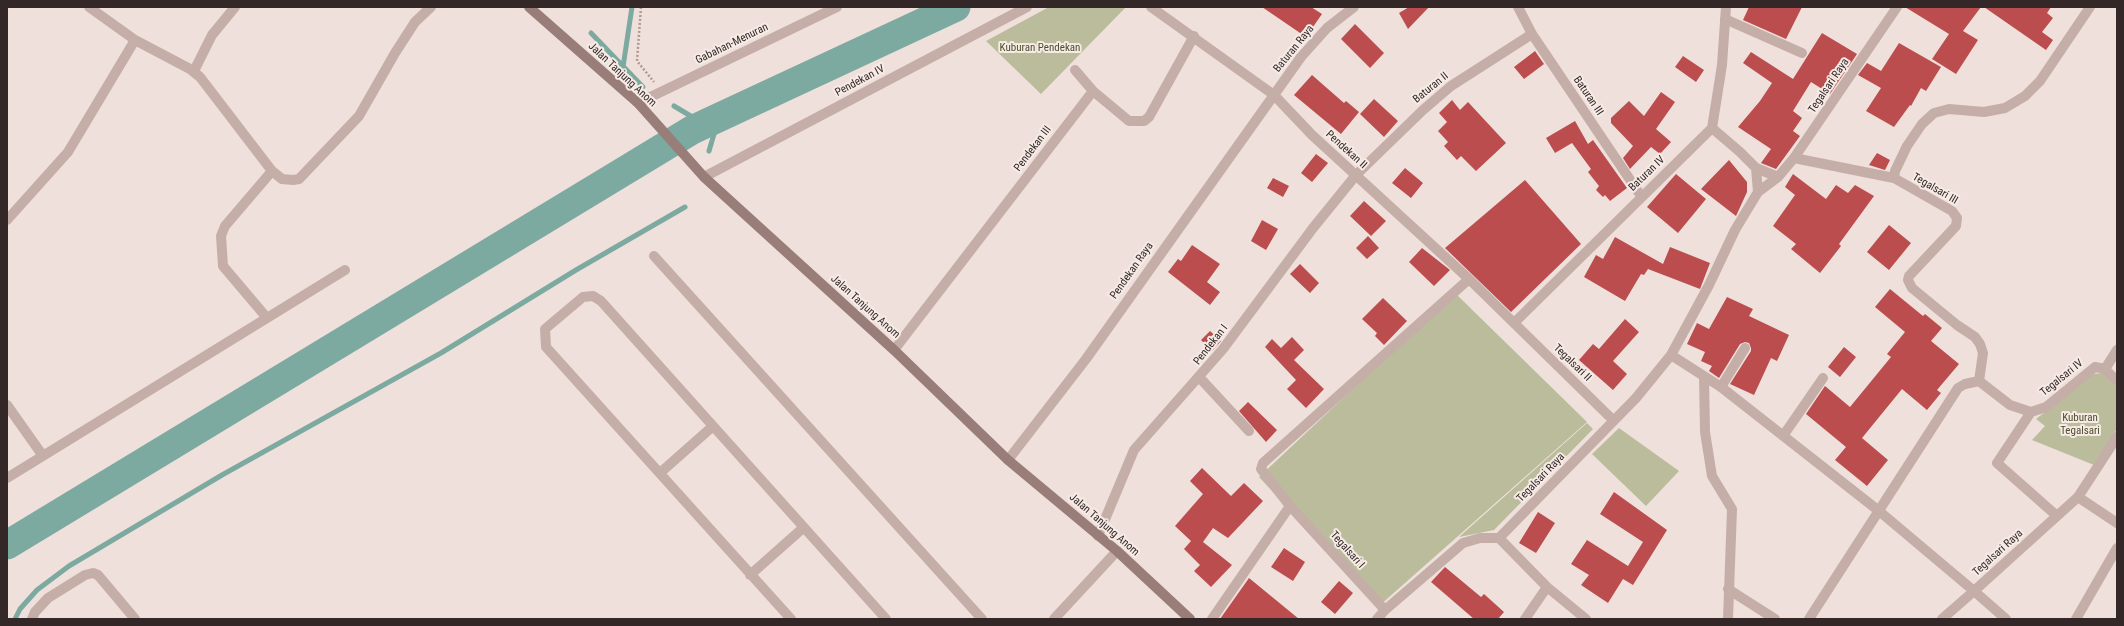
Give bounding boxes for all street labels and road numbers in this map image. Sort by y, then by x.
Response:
street label: Gabahan-Menuran [694,21,770,67]
street label: Baturan Raya [1271,23,1317,75]
street label: Jalan Tanjung Anom [585,40,659,110]
street label: Tegalsari Raya [1806,56,1852,116]
street label: Pendekan IV [833,62,887,100]
street label: Baturan II [1411,70,1451,106]
street label: Baturan III [1570,74,1606,118]
street label: Pendekan III [1012,124,1054,174]
street label: Pendekan II [1323,128,1369,172]
street label: Baturan IV [1626,154,1668,194]
street label: Tegalsari III [1910,171,1960,207]
street label: Pendekan Raya [1108,240,1156,302]
street label: Jalan Tanjung Anom [828,272,902,342]
street label: Pendekan I [1191,322,1231,368]
street label: Tegalsari II [1550,342,1594,384]
street label: Tegalsari IV [2038,357,2086,399]
street label: Tegalsari Raya [1514,451,1568,505]
street label: Jalan Tanjung Anom [1066,491,1142,559]
street label: Tegalsari Raya [1970,527,2026,579]
street label: Tegalsari I [1327,529,1367,571]

